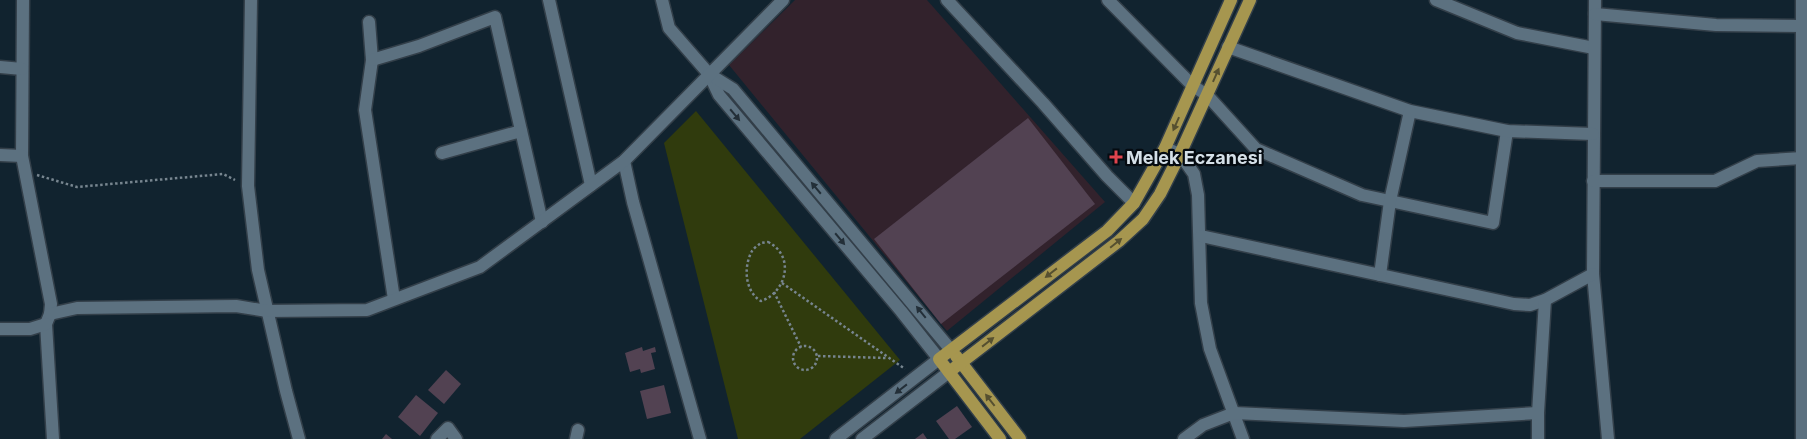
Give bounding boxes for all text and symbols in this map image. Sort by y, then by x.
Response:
one-way arrow [1212,68,1220,82]
one-way arrow [729,108,741,120]
one-way arrow [1171,117,1179,131]
place label: Melek Eczanesi [1126,147,1263,168]
marker: Melek Eczanesi [1110,151,1122,163]
one-way arrow [811,181,822,194]
one-way arrow [834,233,845,245]
one-way arrow [1109,237,1122,248]
one-way arrow [1045,268,1058,278]
one-way arrow [915,306,926,319]
one-way arrow [981,337,994,347]
one-way arrow [894,384,908,394]
one-way arrow [985,393,995,407]

